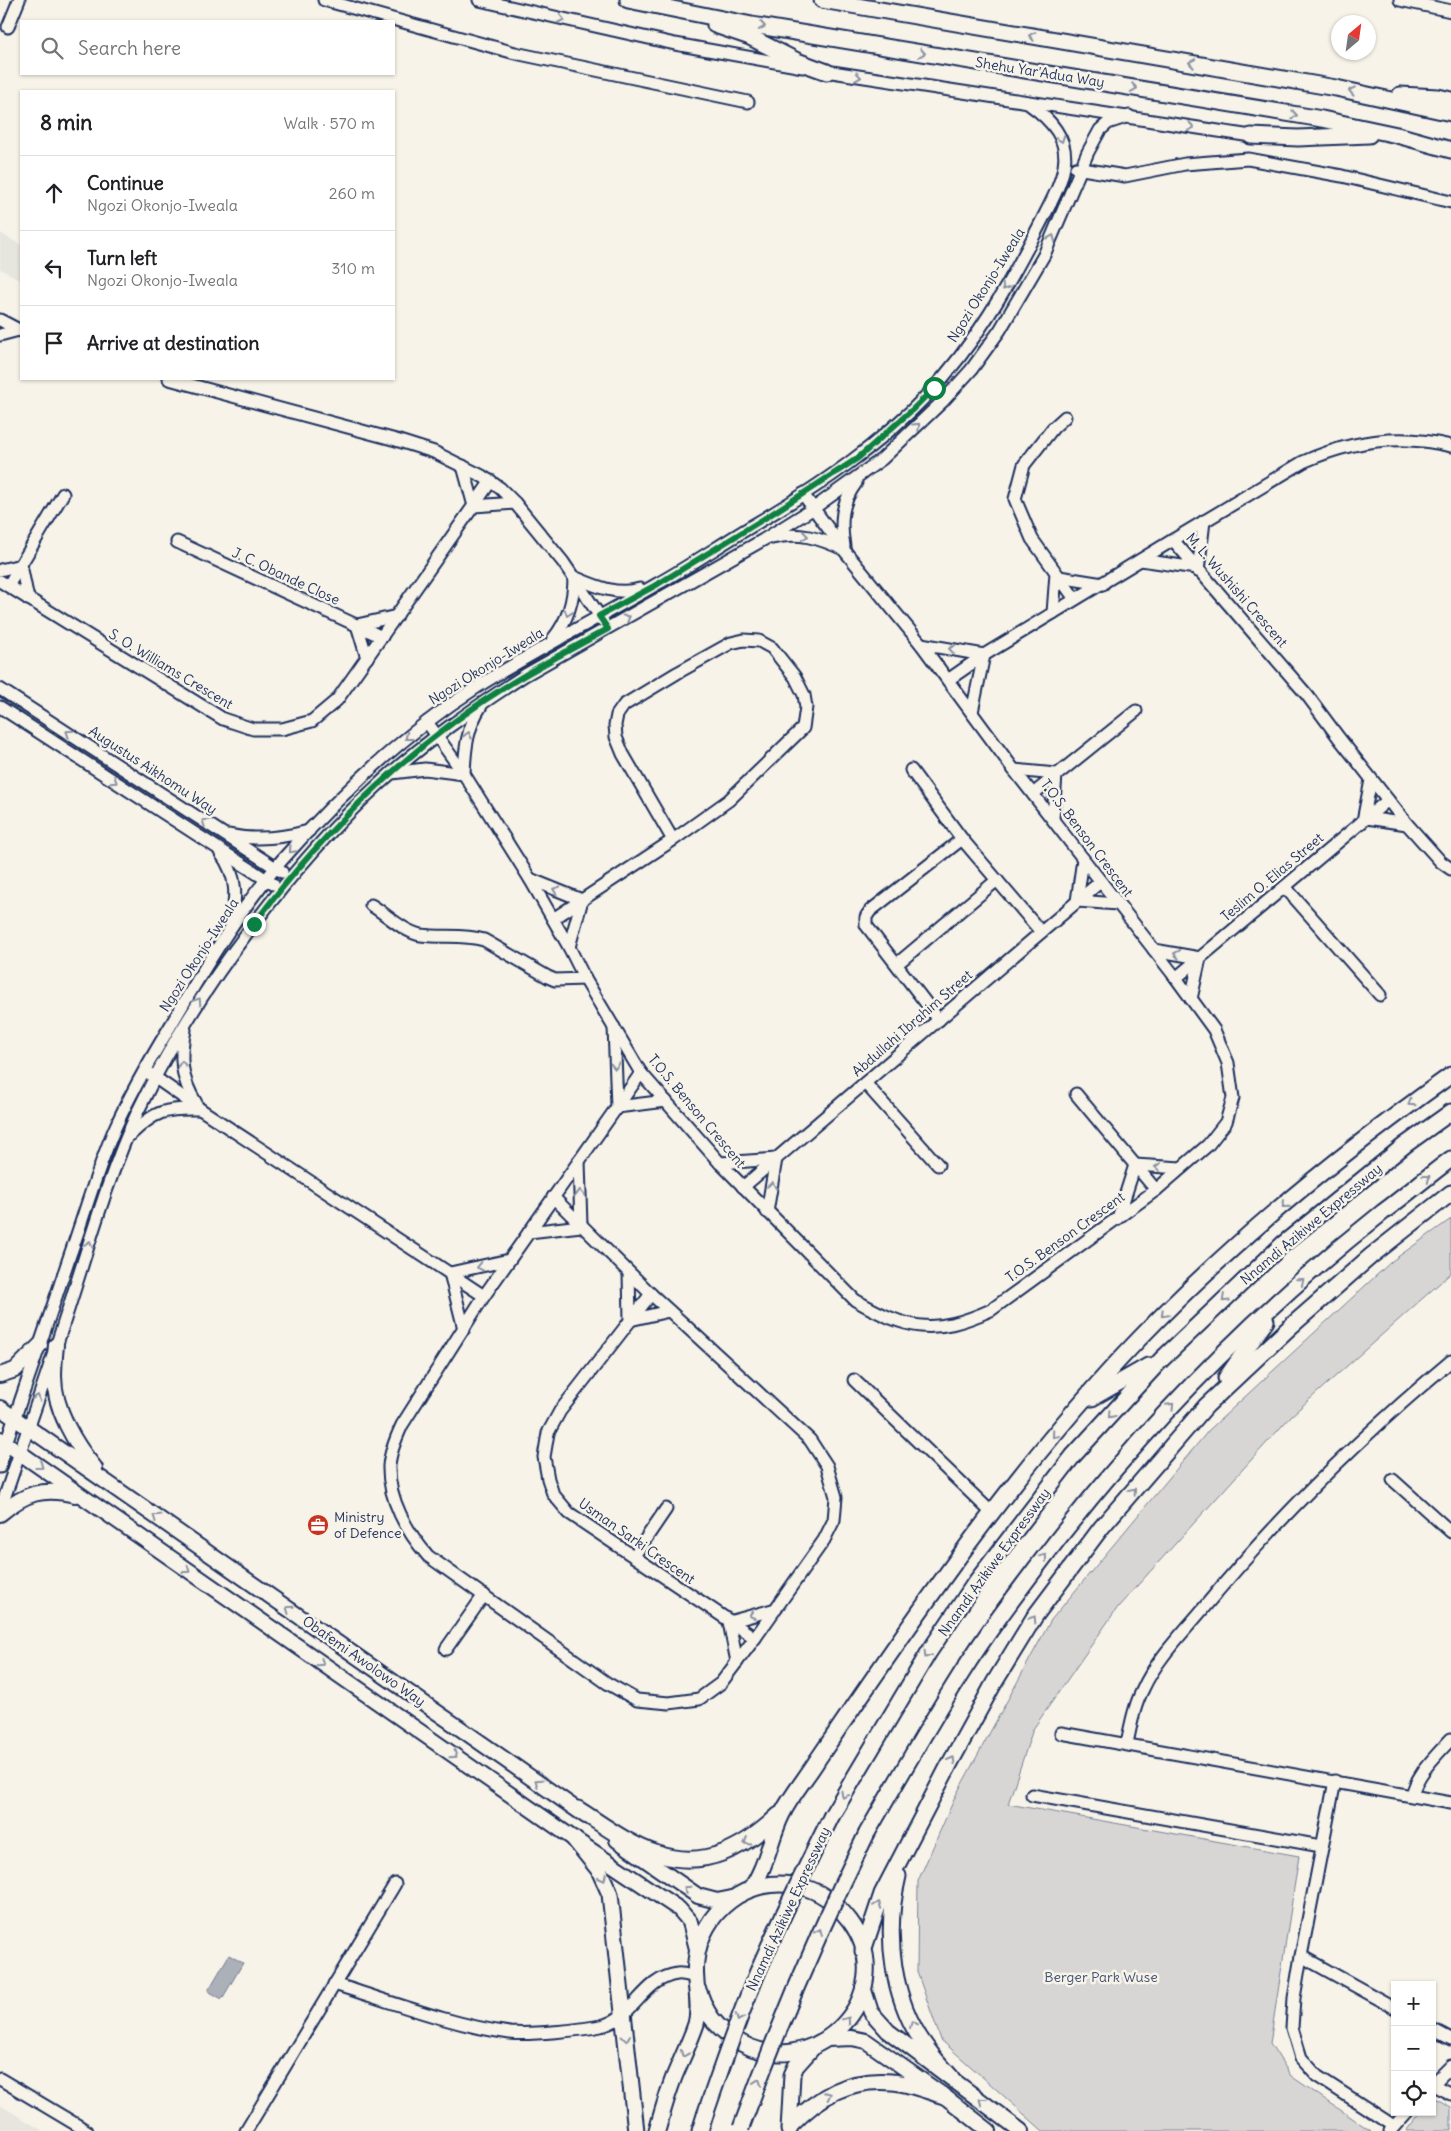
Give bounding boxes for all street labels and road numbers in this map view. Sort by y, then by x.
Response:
street label: Shehu Yar'Adua Way [974,53,1106,91]
street label: Ngozi Okonjo-Iweala [943,224,1029,346]
street label: M. L. Wushishi Crescent [1182,529,1292,651]
street label: J. C. Obande Close [229,543,343,609]
street label: Ngozi Okonjo-Iweala [425,623,547,709]
street label: S. O. Williams Crescent [106,625,237,713]
street label: Augustus Aikhomu Way [86,722,220,818]
street label: T.O.S. Benson Crescent [1037,776,1137,901]
street label: Teslim O. Elias Street [1217,829,1327,925]
street label: Ngozi Okonjo-Iweala [156,895,242,1015]
street label: Abdullahi Ibrahim Street [848,966,976,1080]
street label: T.O.S. Benson Crescent [644,1050,750,1172]
street label: Nnamdi Azikiwe Expressway [1237,1160,1385,1288]
street label: T.O.S. Benson Crescent [1002,1188,1128,1286]
street label: Nnamdi Azikiwe Expressway [934,1484,1054,1640]
street label: Usman Sarki Crescent [575,1494,699,1588]
street label: Obafemi Awolowo Way [299,1612,429,1710]
street label: Nnamdi Azikiwe Expressway [742,1824,834,1994]

